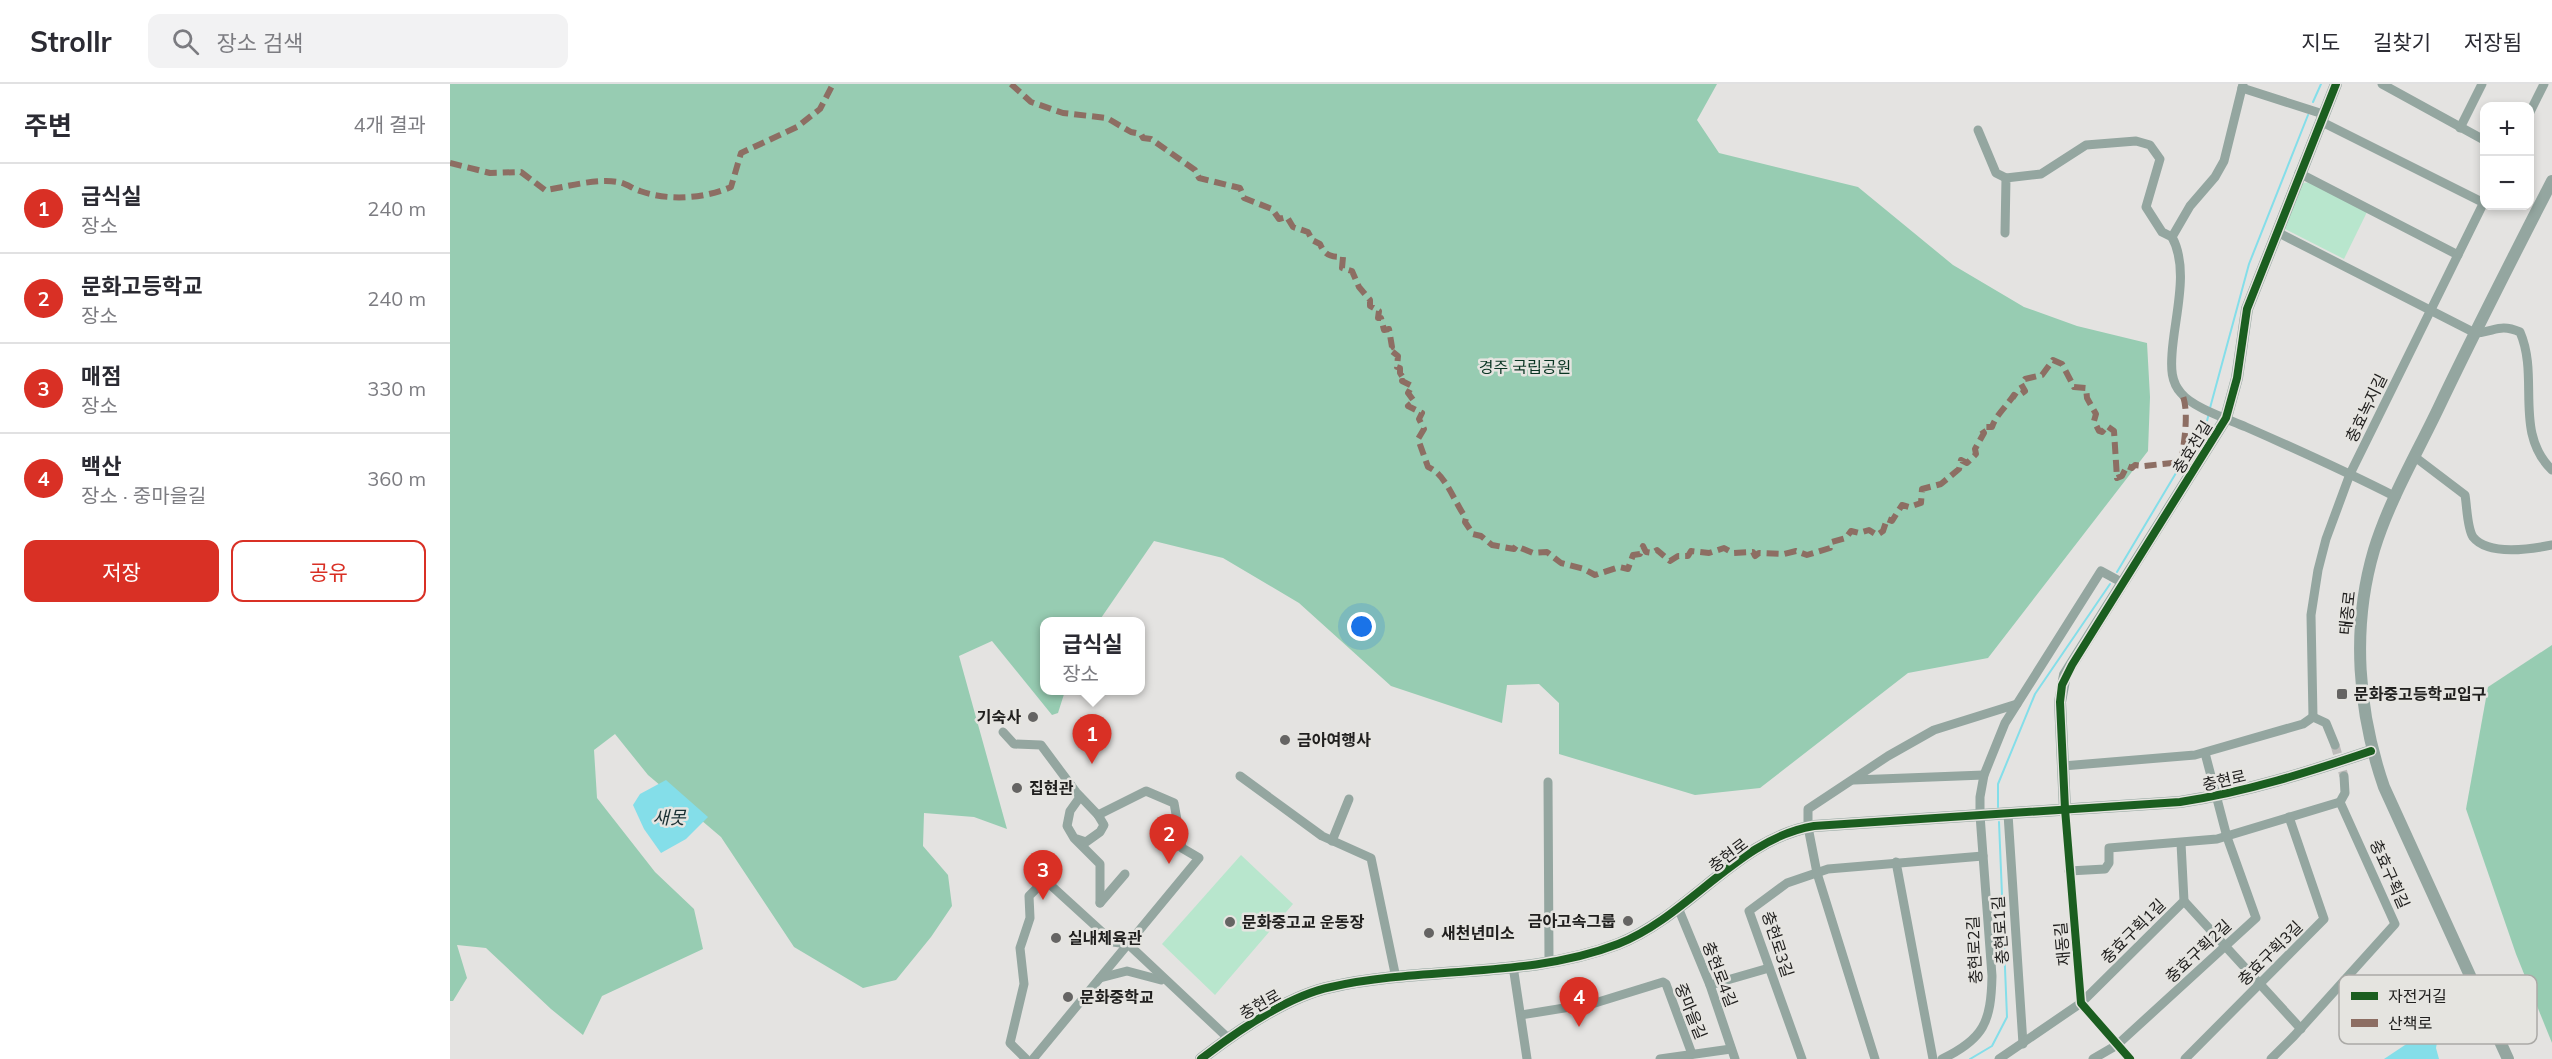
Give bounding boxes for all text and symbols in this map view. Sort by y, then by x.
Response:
search box [148,14,568,68]
text: Strollr [30,24,112,59]
icon: search [169,25,202,58]
text: 장소 검색 [217,29,303,57]
text: 지도 [2301,29,2340,55]
text: 길찾기 [2373,29,2431,55]
text: 저장됨 [2464,29,2522,55]
map controls [2480,102,2534,210]
button: + [2480,102,2534,156]
text: 주변 [24,109,72,142]
text: 4개 결과 [354,112,426,137]
button: − [2480,156,2534,210]
text: 급식실 [81,182,142,210]
text: 1 [38,196,50,221]
text: 240 m [367,196,426,221]
text: 장소 [81,213,118,238]
text: 문화고등학교 [81,272,202,300]
text: 2 [38,286,50,311]
text: 240 m [367,286,426,311]
text: 장소 [81,303,118,328]
park label: 경주 국립공원 [1479,357,1571,377]
text: 매점 [81,362,121,390]
street label: 충효녹지길 [2341,371,2391,445]
text: 3 [38,376,50,401]
text: 330 m [367,376,426,401]
text: 장소 [81,393,118,418]
street label: 충효천길 [2168,417,2216,477]
text: 백산 [81,452,121,480]
text: 4 [38,466,50,491]
text: 360 m [367,466,426,491]
text: 장소 · 중마을길 [81,483,206,508]
button: 저장 [24,540,219,602]
button: 공유 [231,540,426,602]
street label: 태종로 [2335,590,2359,636]
your location [1347,612,1376,641]
popup [1040,617,1145,695]
text: 급식실 [1062,630,1123,658]
text: 장소 [1062,661,1099,686]
place label: 문화중고등학교입구 [2354,684,2486,704]
marker: 문화중고등학교입구 [2335,687,2349,701]
place label: 기숙사 [977,707,1021,727]
marker: 기숙사 [1026,710,1040,724]
pin: 1 [1072,714,1112,764]
place label: 금아여행사 [1297,730,1371,750]
marker: 금아여행사 [1278,733,1292,747]
street label: 충현로 [2200,765,2248,795]
place label: 집현관 [1029,778,1073,798]
marker: 집현관 [1010,781,1024,795]
water label: 새못 [652,806,687,829]
pin: 2 [1150,814,1188,864]
street label: 충현로 [1704,834,1752,876]
street label: 충효구획길 [2366,836,2414,912]
pin: 3 [1024,850,1062,900]
street label: 충현로1길 [1988,895,2012,965]
street label: 충효구획1길 [2097,895,2169,967]
street label: 충현로3길 [1758,908,1798,980]
place label: 금아고속그룹 [1528,911,1616,931]
place label: 문화중고교 운동장 [1242,912,1364,932]
marker: 금아고속그룹 [1621,914,1635,928]
marker: 문화중고교 운동장 [1223,915,1237,929]
street label: 충현로2길 [1962,915,1986,985]
street label: 충효구획2길 [2161,915,2235,987]
street label: 충효구획3길 [2234,917,2306,989]
street label: 재동길 [2050,921,2074,967]
place label: 새천년미소 [1441,923,1515,943]
marker: 새천년미소 [1422,926,1436,940]
place label: 실내체육관 [1068,928,1142,948]
marker: 실내체육관 [1049,931,1063,945]
street label: 충현로4길 [1698,938,1742,1010]
legend [2339,975,2537,1044]
pin: 4 [1560,978,1598,1027]
street label: 중마을길 [1671,980,1711,1042]
street label: 충현로 [1236,984,1284,1023]
text: 자전거길 [2388,986,2447,1006]
place label: 문화중학교 [1080,987,1154,1007]
marker: 문화중학교 [1061,990,1075,1004]
text: 산책로 [2388,1013,2432,1033]

